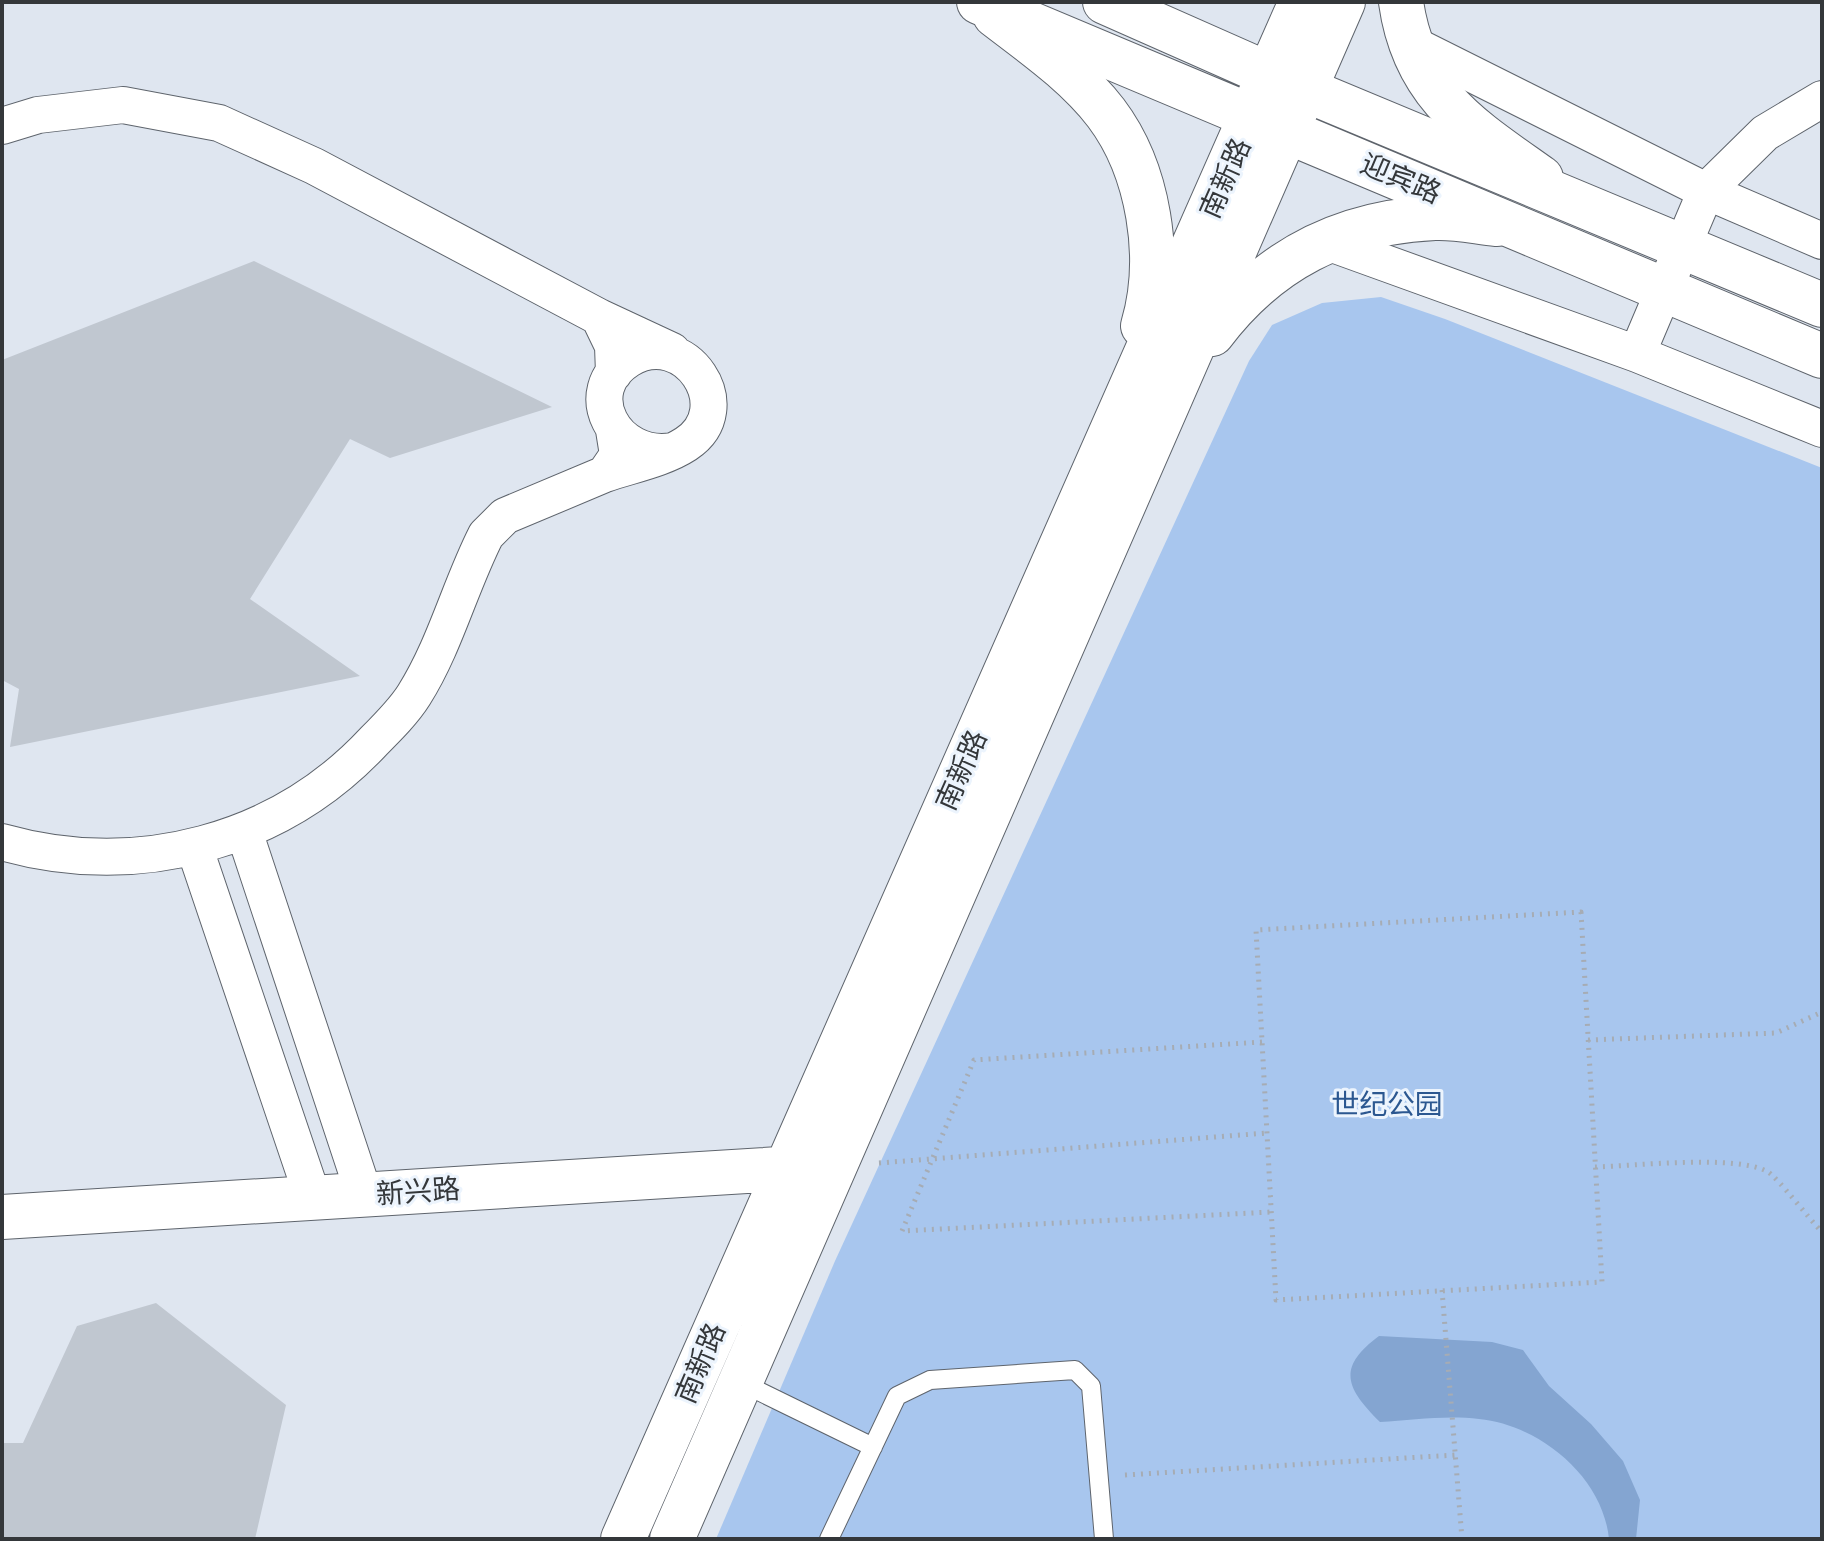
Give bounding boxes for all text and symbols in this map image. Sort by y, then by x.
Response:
street label: 南新路 [1191,132,1257,223]
street label: 迎宾路 [1356,145,1447,209]
street label: 南新路 [927,724,993,815]
park label: 世纪公园 [1331,1086,1443,1120]
street label: 新兴路 [375,1170,461,1210]
street label: 南新路 [667,1317,731,1408]

